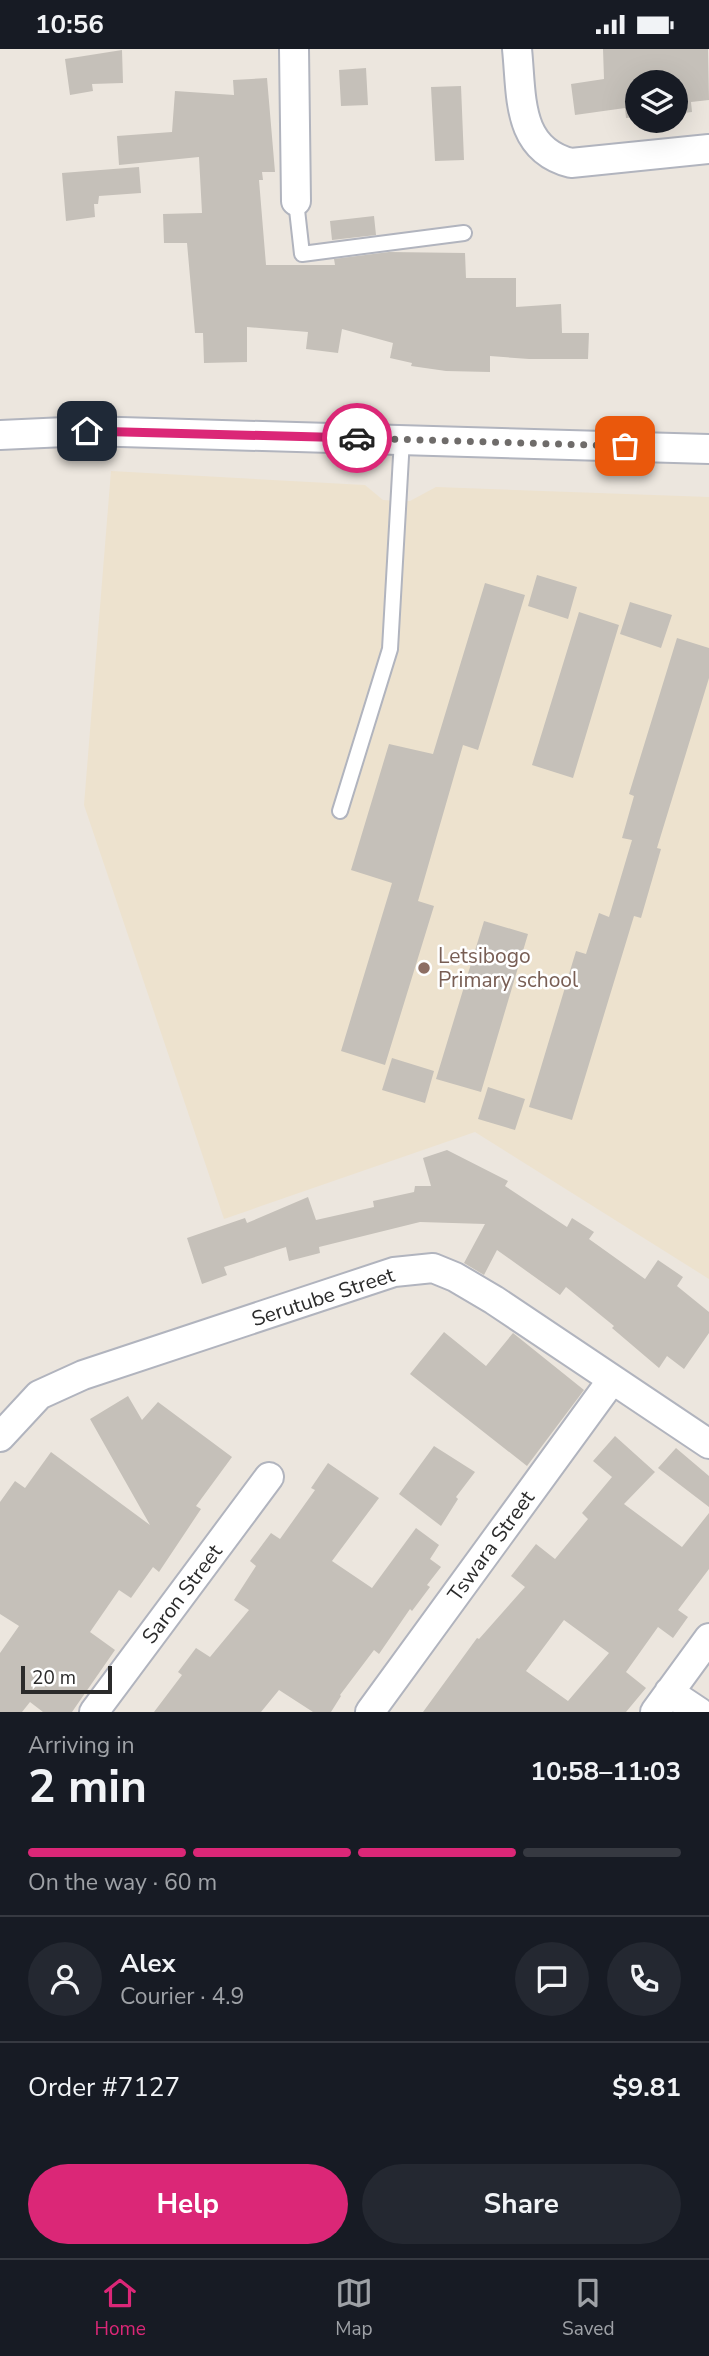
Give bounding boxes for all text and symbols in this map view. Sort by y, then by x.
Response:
text: 10:56 [35,7,104,42]
map controls [625,70,688,133]
button: layers [625,70,688,133]
pin [57,401,117,461]
courier [322,403,392,473]
icon: home [68,412,106,450]
pin [595,416,655,476]
icon: car [338,419,376,457]
icon: bag [606,427,644,465]
place label: Letsibogo Primary school [438,942,579,994]
marker: Letsibogo Primary school [416,960,432,976]
street label: Serutube Street [248,1261,399,1333]
street label: Tswara Street [441,1484,541,1607]
street label: Saron Street [135,1538,229,1649]
scale bar [21,1663,112,1695]
text: 20 m [32,1665,76,1691]
text: Arriving in [28,1730,135,1761]
text: 10:58–11:03 [530,1754,681,1789]
text: 2 min [28,1755,147,1818]
text: On the way · 60 m [28,1867,217,1898]
button: person [28,1942,102,2016]
button: chat [515,1942,589,2016]
button: phone [607,1942,681,2016]
text: Alex [120,1946,176,1981]
text: Courier · 4.9 [120,1981,244,2012]
text: Order #7127 [28,2070,180,2105]
text: $9.81 [612,2070,681,2105]
button: Help [28,2164,348,2244]
button: Share [362,2164,681,2244]
tab: Home [95,2274,146,2342]
tab: Map [335,2274,373,2342]
tab: Saved [562,2274,614,2342]

